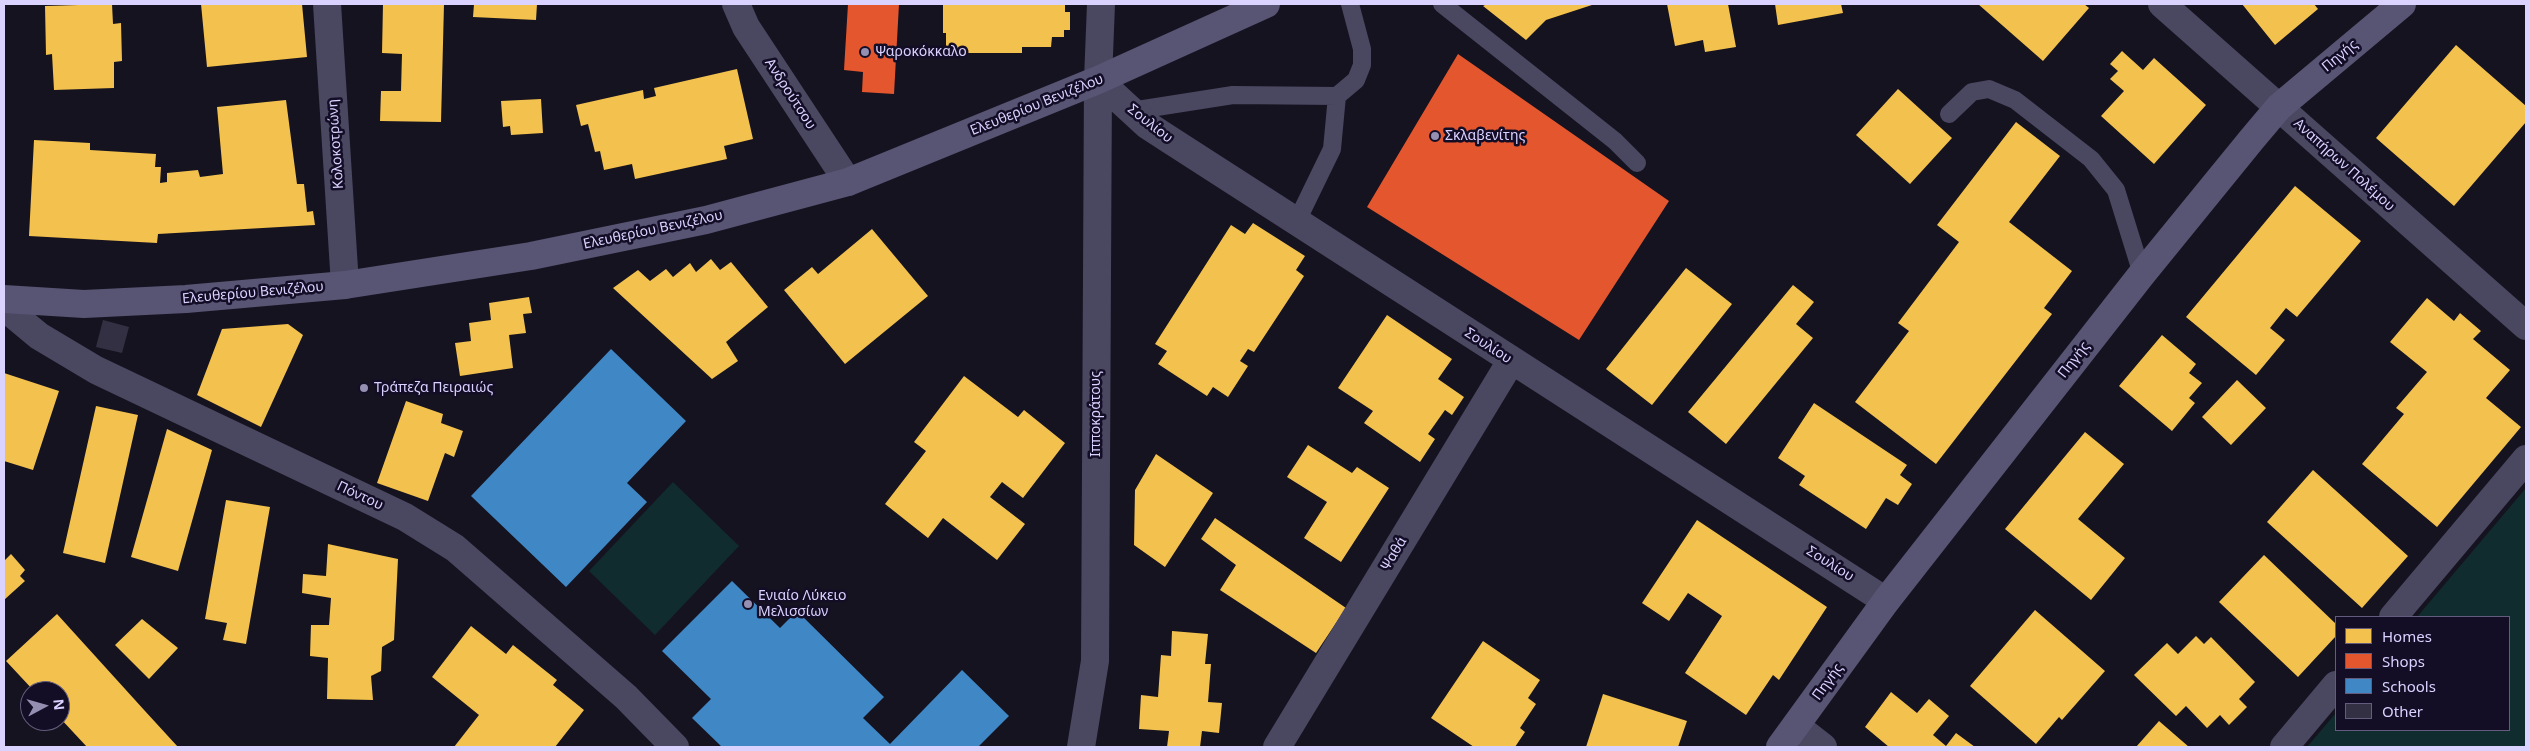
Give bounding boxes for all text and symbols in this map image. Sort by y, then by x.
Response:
street label: Πηγής [2319,36,2361,76]
place label: Ψαροκόκκαλο [875,44,967,60]
marker: Ψαροκόκκαλο [859,46,871,58]
street label: Ανδρούτσου [761,55,819,133]
street label: Ελευθερίου Βενιζέλου [968,71,1106,139]
street label: Κολοκοτρώνη [324,98,348,190]
street label: Σουλίου [1124,101,1176,147]
street label: Αναπήρων Πολέμου [2290,115,2398,215]
place label: Σκλαβενίτης [1445,128,1525,144]
marker: Σκλαβενίτης [1429,130,1441,142]
street label: Ελευθερίου Βενιζέλου [582,207,724,253]
street label: Ελευθερίου Βενιζέλου [181,278,325,308]
street label: Σουλίου [1461,325,1515,367]
street label: Πηγής [2055,339,2093,381]
street label: Ιπποκράτους [1088,371,1104,457]
place label: Τράπεζα Πειραιώς [374,380,493,396]
marker: Τράπεζα Πειραιώς [358,382,370,394]
street label: Πόντου [334,478,386,514]
street label: Ψαθά [1377,534,1411,574]
street label: Σουλίου [1803,543,1857,585]
place label: Ενιαίο Λύκειο Μελισσίων [758,588,846,620]
marker: Ενιαίο Λύκειο Μελισσίων [742,598,754,610]
legend [2335,616,2510,731]
text: Homes [2382,626,2432,646]
text: Shops [2382,651,2425,671]
street label: Πηγής [1809,660,1847,704]
text: Schools [2382,676,2436,696]
north arrow [20,681,70,731]
text: N [49,698,69,711]
text: Other [2382,701,2423,721]

